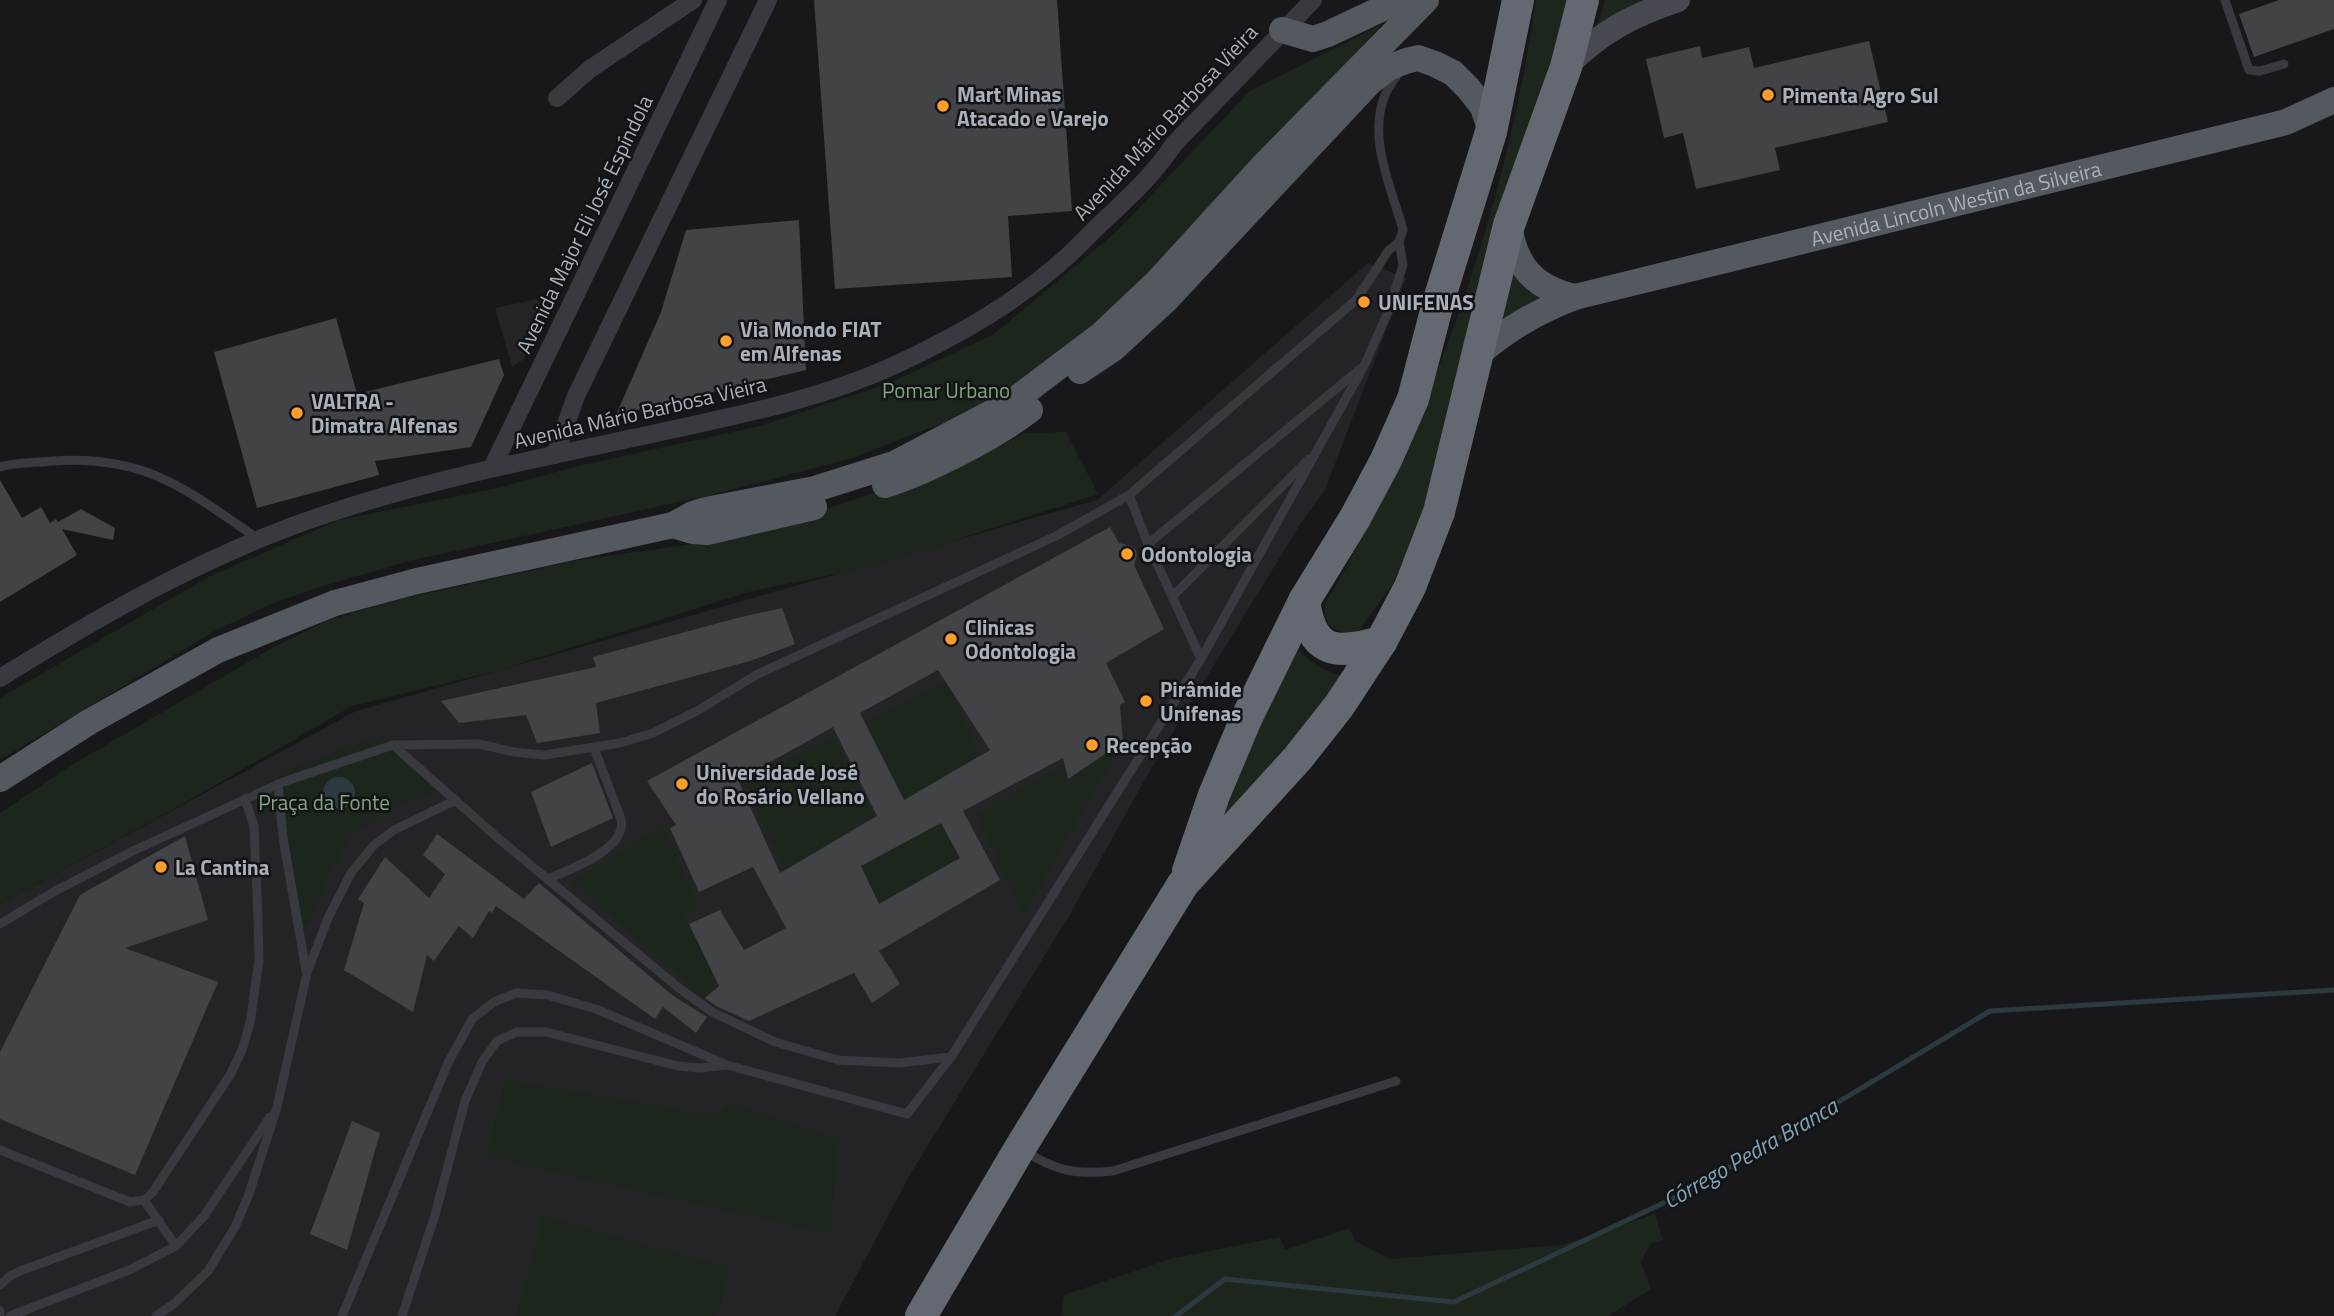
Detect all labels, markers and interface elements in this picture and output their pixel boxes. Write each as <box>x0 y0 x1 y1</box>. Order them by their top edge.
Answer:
street label: Avenida Mário Barbosa Vieira <box>1065 16 1265 227</box>
place label: Mart Minas Atacado e Varejo <box>957 78 1109 134</box>
place label: Pimenta Agro Sul <box>1782 79 1939 111</box>
marker: Pimenta Agro Sul <box>1760 87 1776 103</box>
street label: Avenida Major Eli José Espíndola <box>507 89 661 359</box>
marker: Mart Minas Atacado e Varejo <box>935 98 951 114</box>
street label: Avenida Lincoln Westin da Silveira <box>1807 152 2105 254</box>
place label: UNIFENAS <box>1378 286 1474 318</box>
marker: UNIFENAS <box>1356 294 1372 310</box>
place label: Via Mondo FIAT em Alfenas <box>740 313 882 369</box>
marker: Via Mondo FIAT em Alfenas <box>718 333 734 349</box>
street label: Avenida Mário Barbosa Vieira <box>511 367 770 457</box>
park label: Pomar Urbano <box>882 374 1010 406</box>
place label: VALTRA - Dimatra Alfenas <box>311 385 458 441</box>
marker: VALTRA - Dimatra Alfenas <box>289 405 305 421</box>
place label: Odontologia <box>1141 538 1252 570</box>
marker: Odontologia <box>1119 546 1135 562</box>
place label: Clinicas Odontologia <box>965 611 1076 667</box>
marker: Clinicas Odontologia <box>943 631 959 647</box>
place label: Pirâmide Unifenas <box>1160 673 1242 729</box>
marker: Pirâmide Unifenas <box>1138 693 1154 709</box>
place label: Recepção <box>1106 729 1192 761</box>
marker: Recepção <box>1084 737 1100 753</box>
place label: Universidade José do Rosário Vellano <box>696 756 865 812</box>
marker: Universidade José do Rosário Vellano <box>674 776 690 792</box>
park label: Praça da Fonte <box>258 786 390 818</box>
place label: La Cantina <box>175 851 270 883</box>
marker: La Cantina <box>153 859 169 875</box>
water label: Córrego Pedra Branca <box>1656 1088 1845 1217</box>

